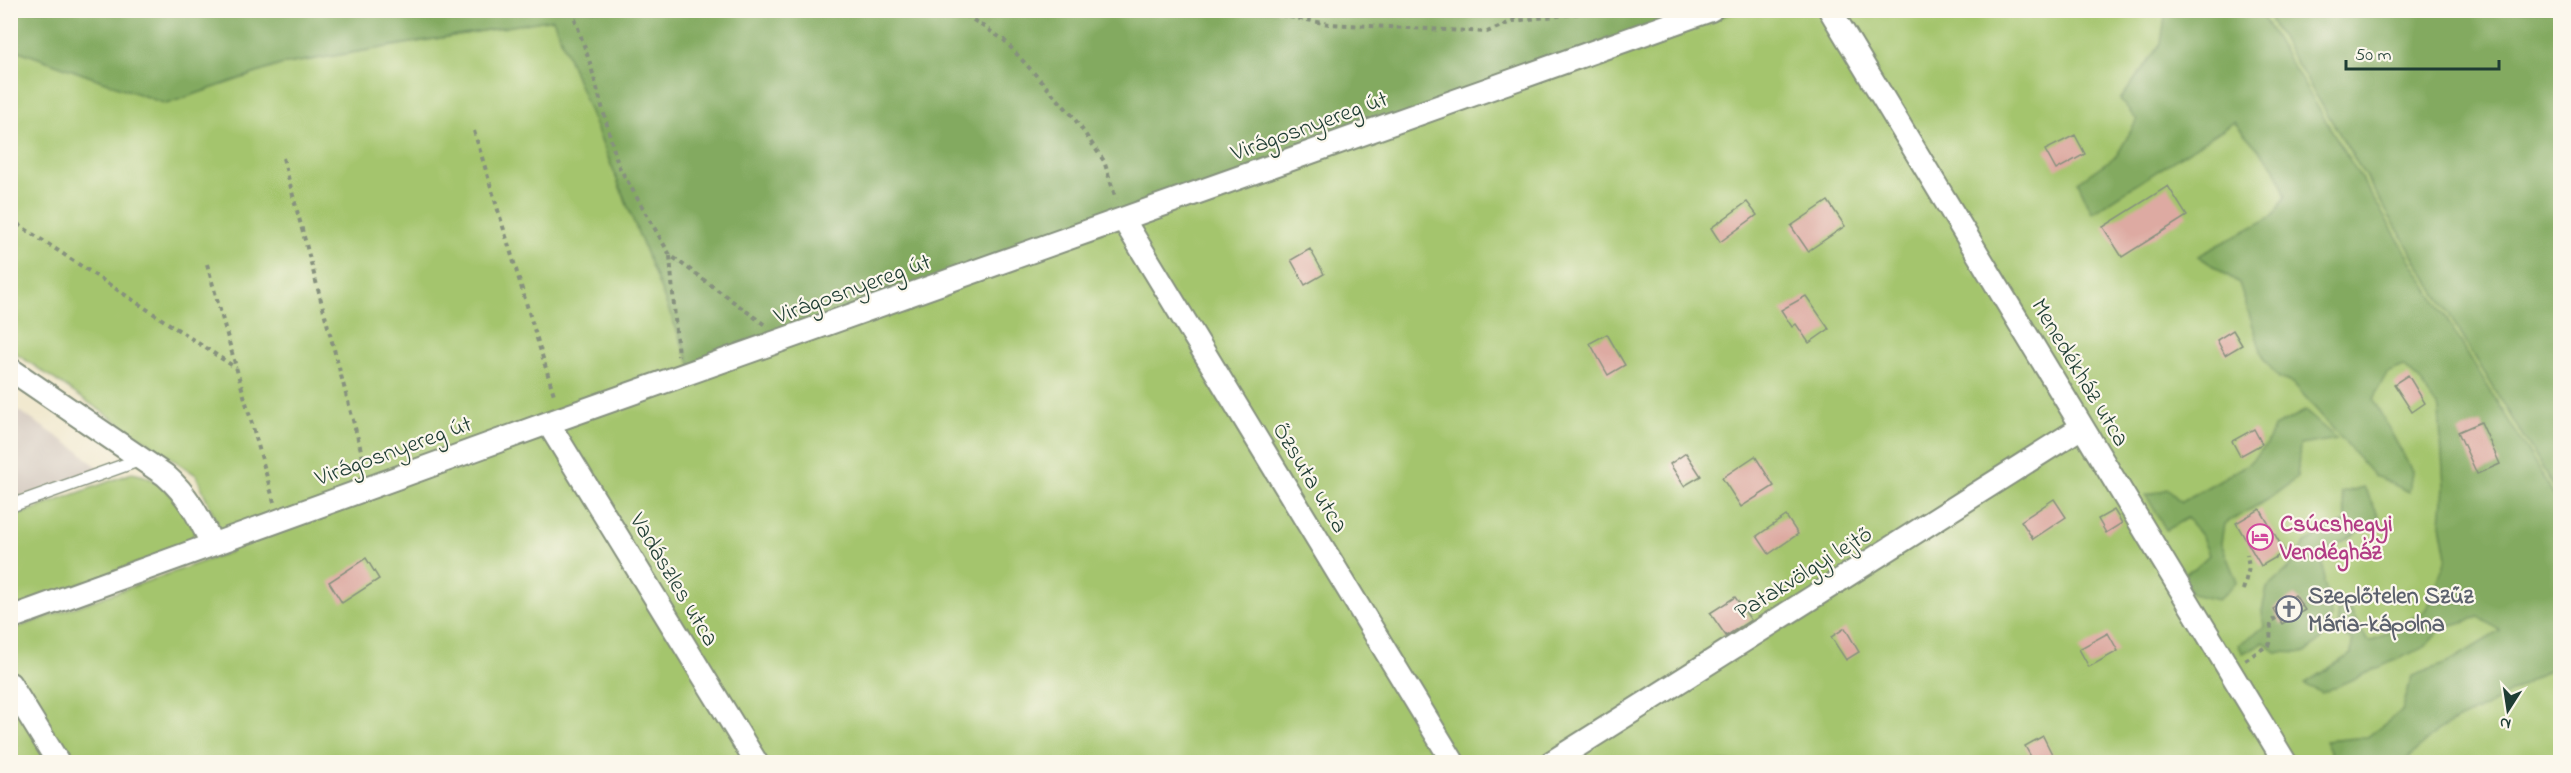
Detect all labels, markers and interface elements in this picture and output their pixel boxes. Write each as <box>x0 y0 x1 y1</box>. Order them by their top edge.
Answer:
scale bar <box>2346 33 2499 71</box>
text: 50 m <box>2355 43 2392 69</box>
street label: Virágosnyereg út <box>1226 83 1393 173</box>
street label: Virágosnyereg út <box>769 246 936 336</box>
street label: Menedékház utca <box>2021 292 2137 454</box>
street label: Virágosnyereg út <box>310 408 477 498</box>
street label: Őzsuta utca <box>1262 416 1356 540</box>
street label: Vadászles utca <box>619 506 727 654</box>
place label: Csúcshegyi Vendégház <box>2279 508 2393 572</box>
street label: Patakvölgyi lejtő <box>1729 518 1881 631</box>
hotel icon: Csúcshegyi Vendégház <box>2245 522 2275 552</box>
place label: Szeplőtelen Szűz Mária-kápolna <box>2308 580 2475 643</box>
church icon: Szeplőtelen Szűz Mária-kápolna <box>2274 594 2304 624</box>
north arrow <box>2478 680 2538 740</box>
text: N <box>2497 710 2513 736</box>

